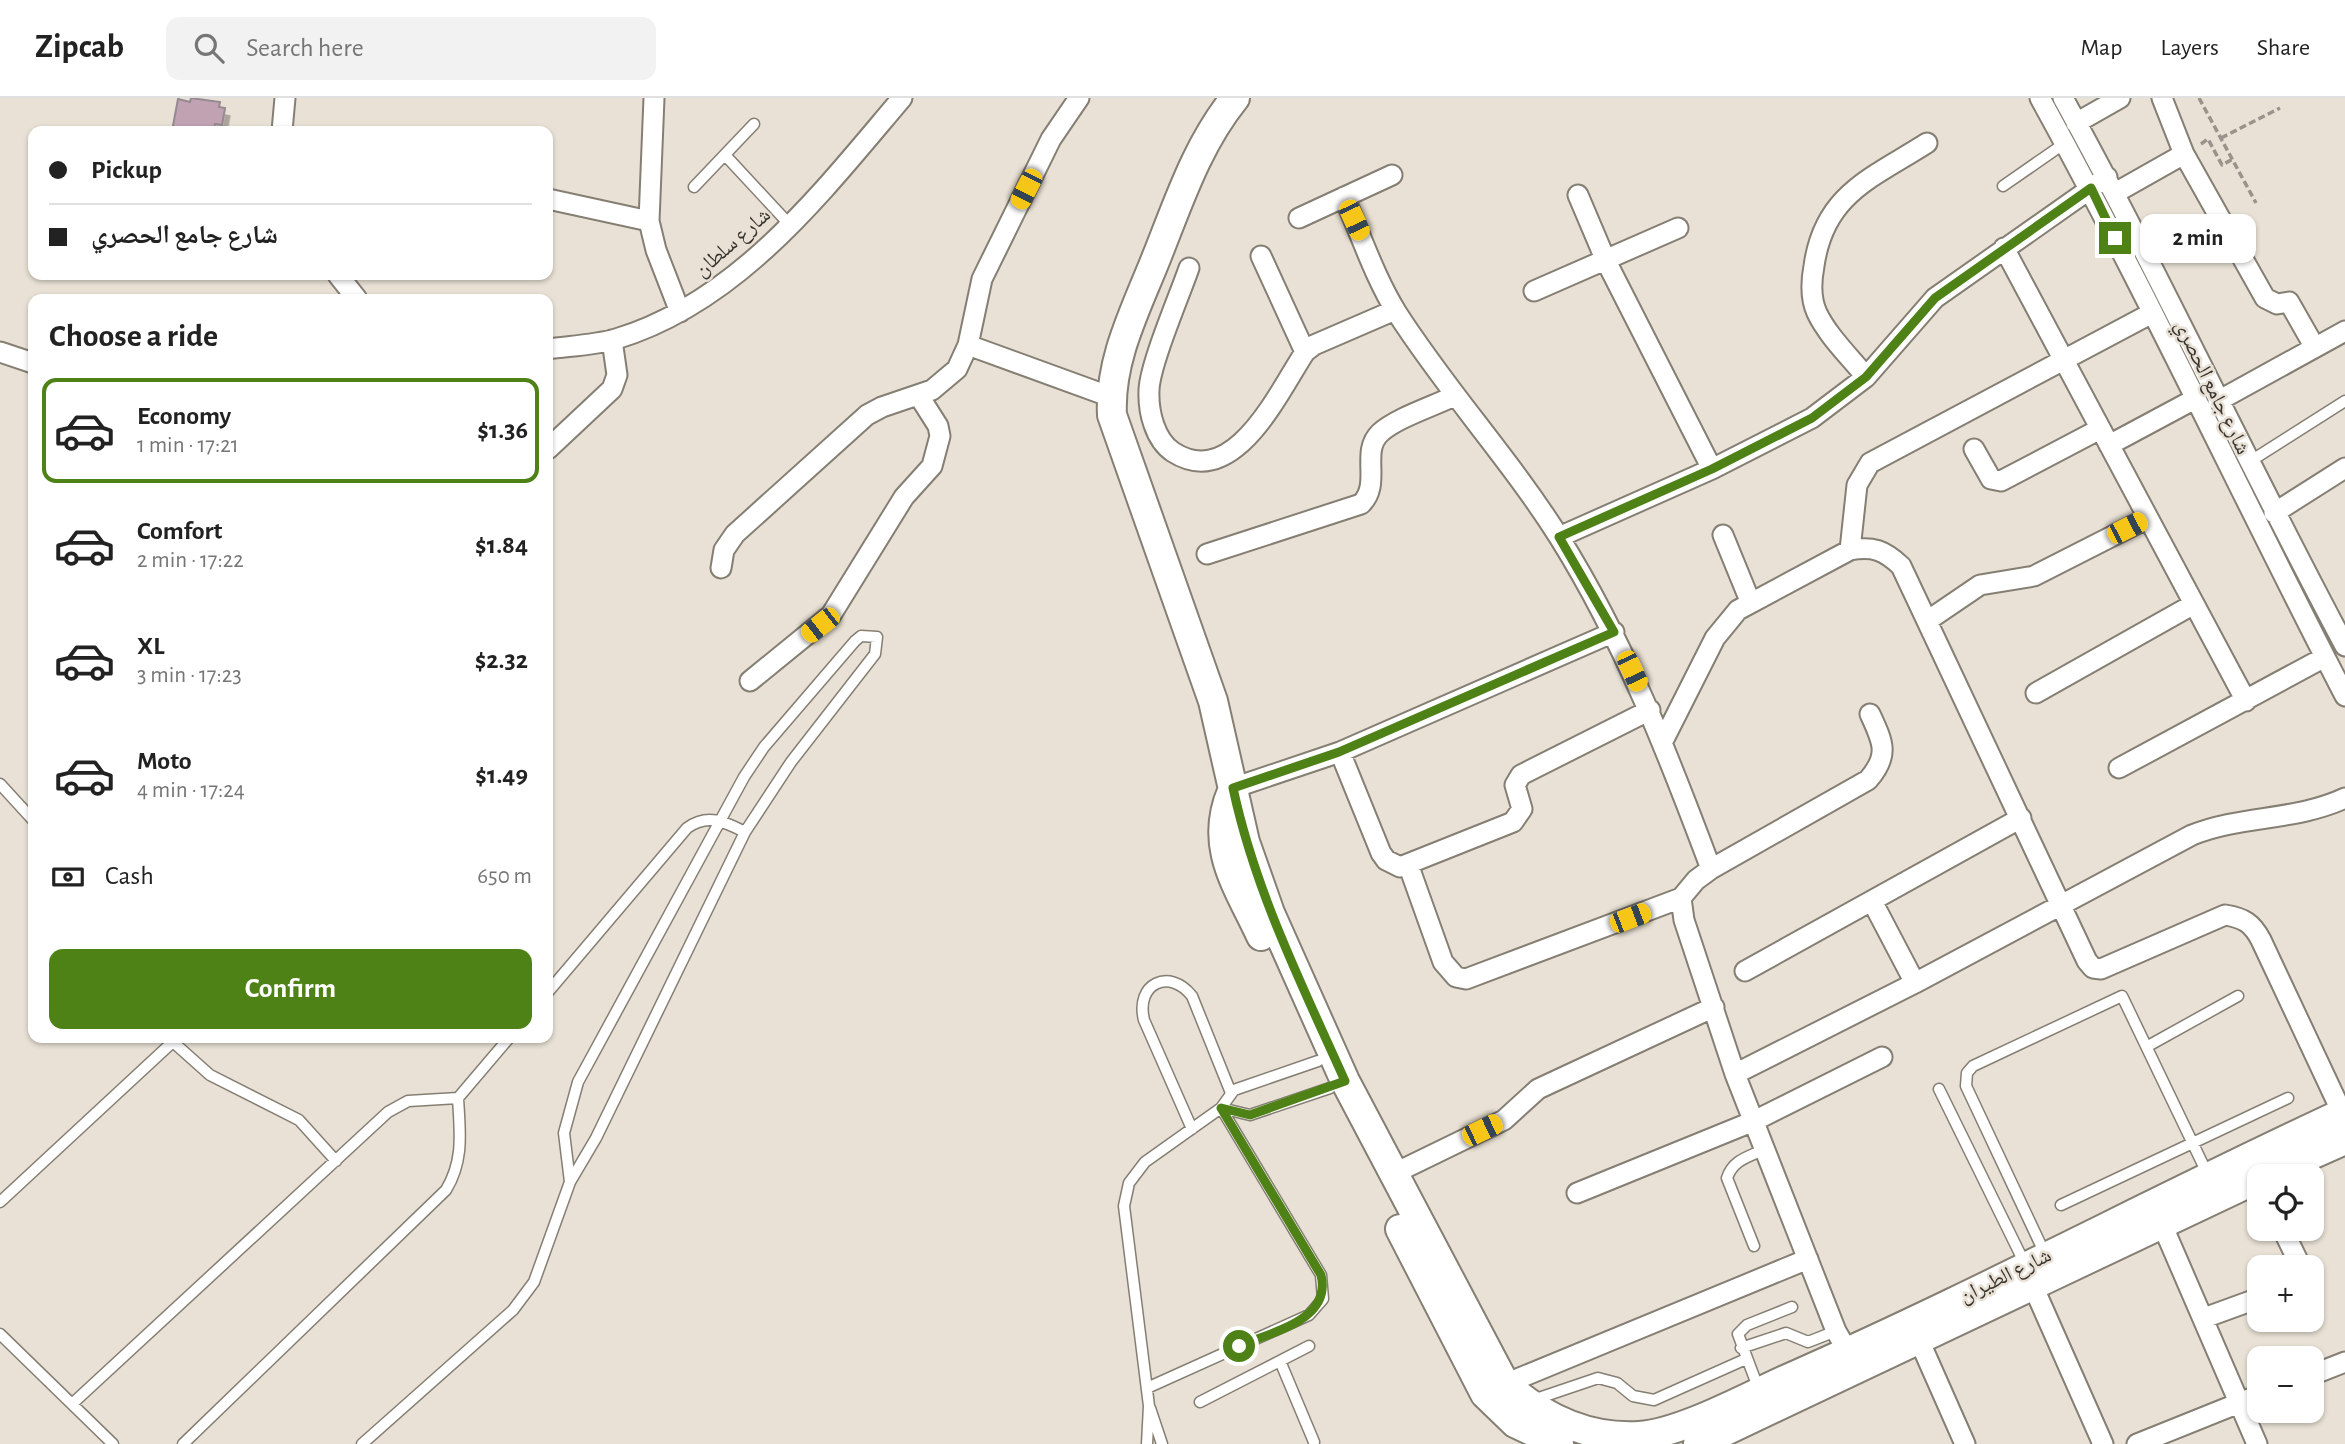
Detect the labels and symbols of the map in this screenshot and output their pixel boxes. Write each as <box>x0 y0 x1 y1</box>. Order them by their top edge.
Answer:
car <box>1008 166 1045 212</box>
car <box>1336 197 1373 243</box>
street label: شارع سلطان <box>690 204 776 282</box>
callout: 2 min <box>2140 214 2255 262</box>
route end <box>2099 222 2131 254</box>
street label: شارع جامع الحصري <box>2166 317 2254 460</box>
car <box>2104 509 2151 547</box>
car <box>797 604 844 646</box>
car <box>1614 648 1651 694</box>
car <box>1607 901 1654 935</box>
car <box>1459 1111 1506 1149</box>
street label: شارع الطيران <box>1956 1244 2055 1308</box>
route start <box>1223 1330 1255 1362</box>

